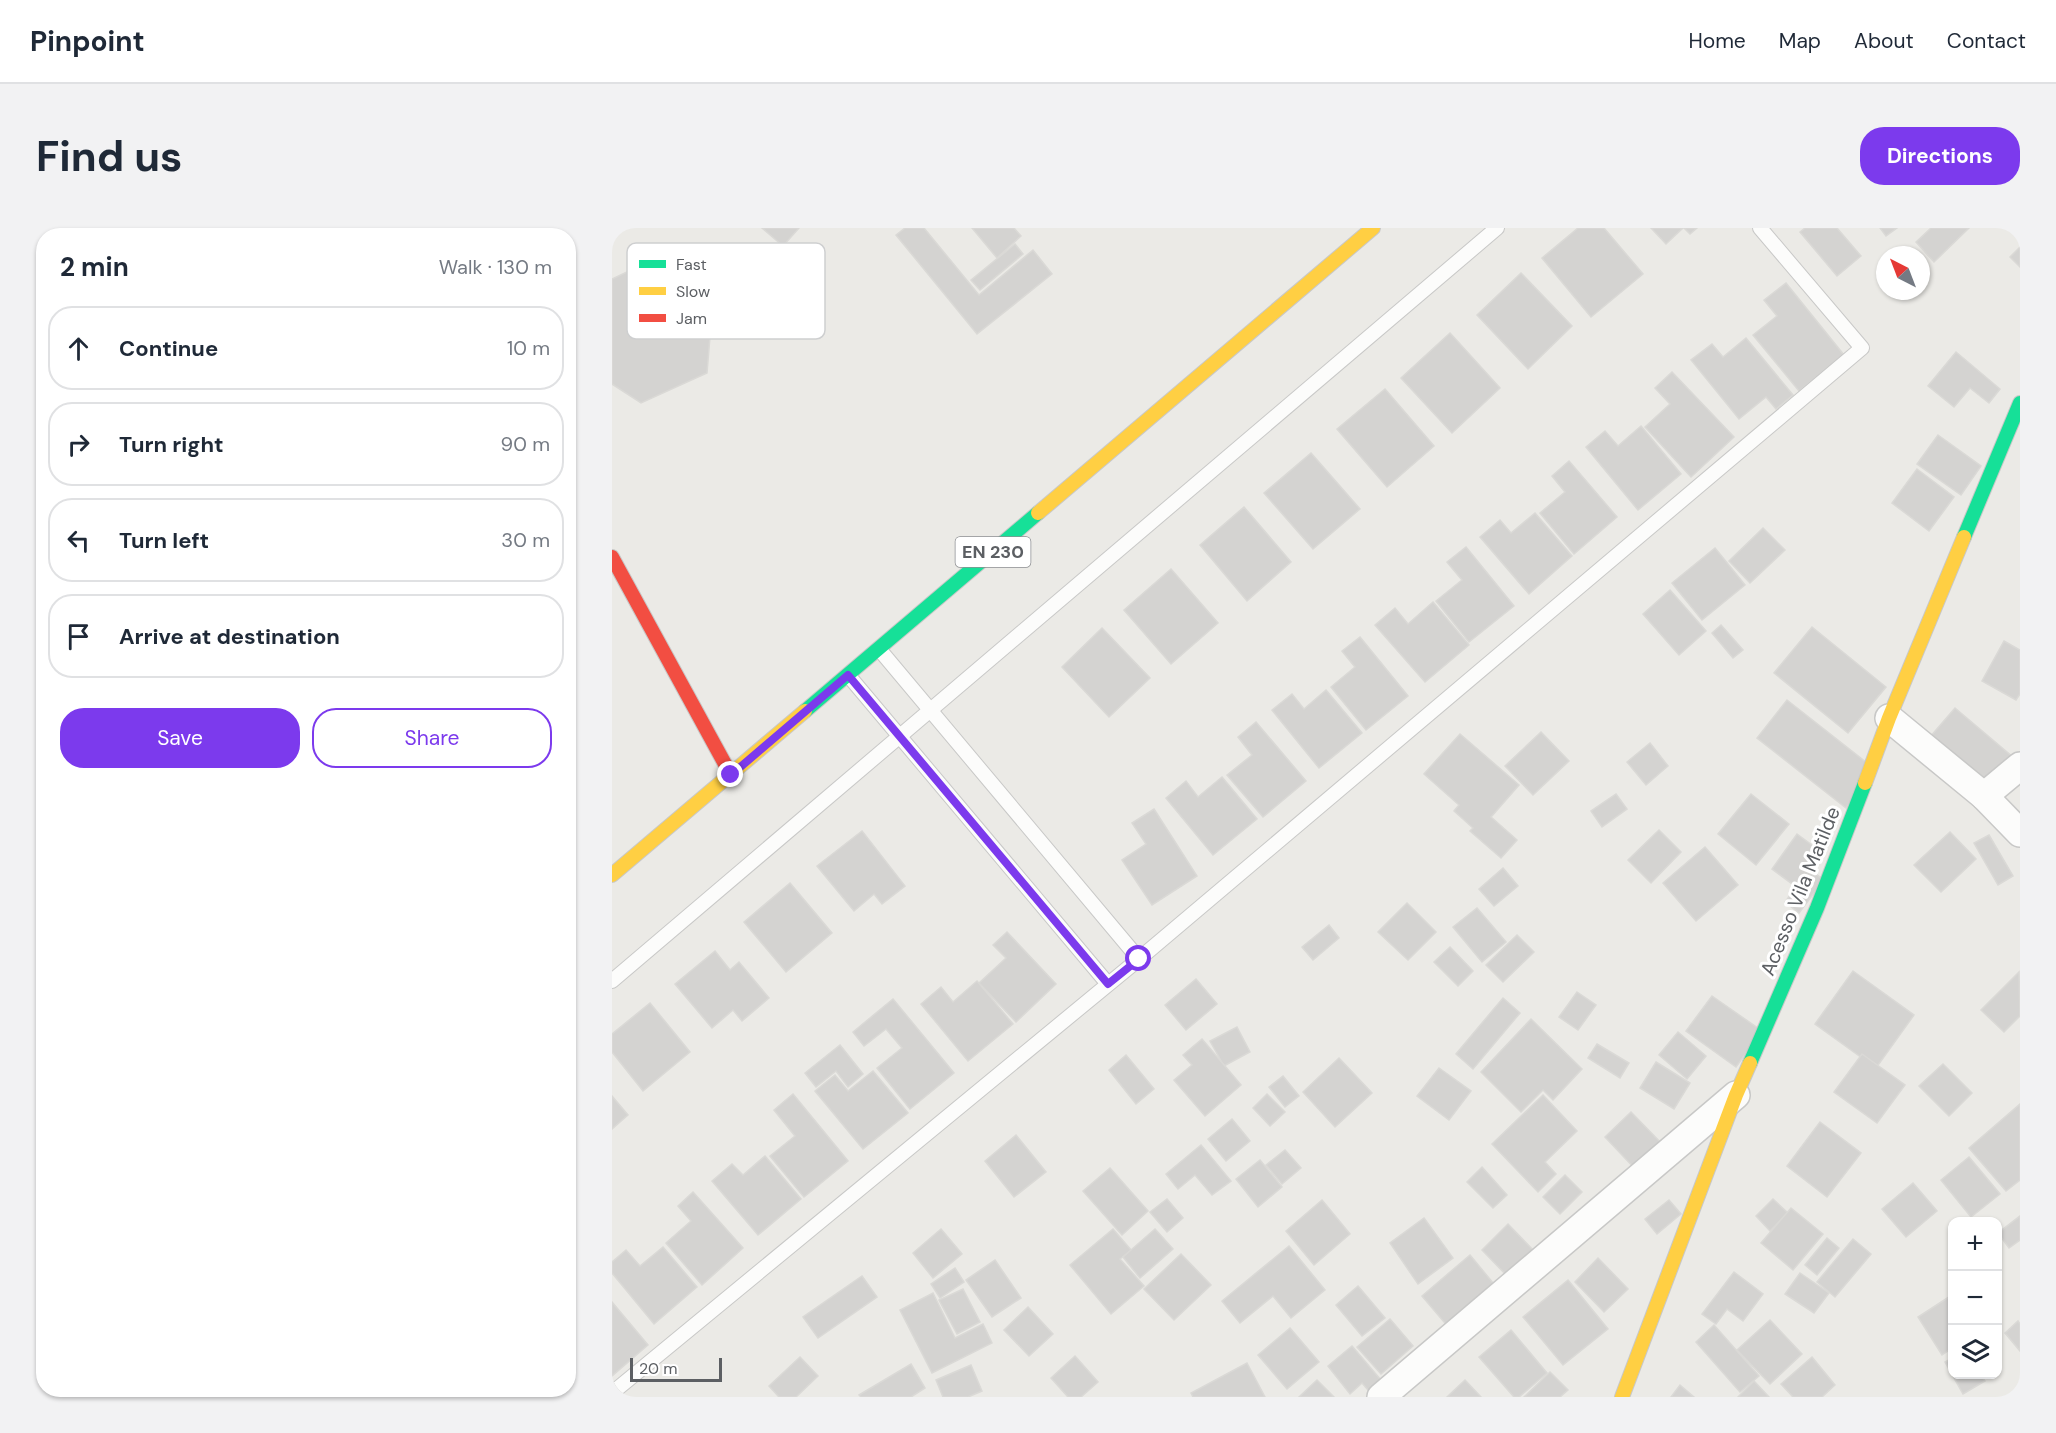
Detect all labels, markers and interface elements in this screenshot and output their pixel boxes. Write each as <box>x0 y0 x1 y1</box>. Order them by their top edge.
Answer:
text: Pinpoint <box>30 23 145 60</box>
text: Home <box>1688 27 1746 55</box>
text: Map <box>1779 27 1821 55</box>
text: About <box>1854 27 1914 55</box>
text: Contact <box>1947 27 2026 55</box>
button: Directions <box>1860 127 2020 185</box>
text: Find us <box>36 129 182 184</box>
legend <box>627 243 825 339</box>
north arrow <box>1876 246 1930 300</box>
text: 2 min <box>60 250 129 284</box>
text: Walk · 130 m <box>439 254 552 280</box>
text: Fast <box>676 254 707 275</box>
text: Slow <box>676 281 710 302</box>
text: Jam <box>676 308 707 329</box>
icon: ahead <box>62 332 95 365</box>
text: Continue <box>119 334 218 363</box>
text: 10 m <box>507 335 550 361</box>
icon: right <box>62 428 95 461</box>
text: Turn right <box>119 430 224 459</box>
text: 90 m <box>501 431 550 457</box>
icon: left <box>62 524 95 557</box>
text: Turn left <box>119 526 209 555</box>
text: 30 m <box>501 527 550 553</box>
road number: EN 230 <box>956 537 1030 567</box>
icon: arrive <box>62 620 95 653</box>
text: Arrive at destination <box>119 622 340 651</box>
button: Save <box>60 708 300 768</box>
button: Share <box>312 708 552 768</box>
route end <box>717 761 743 787</box>
street label: Acesso Vila Matilde <box>1754 803 1846 979</box>
route start <box>1125 945 1151 971</box>
map controls <box>1948 1217 2002 1379</box>
button: + <box>1948 1217 2002 1271</box>
button: − <box>1948 1271 2002 1325</box>
button: layers <box>1948 1325 2002 1379</box>
scale bar <box>630 1355 722 1382</box>
text: 20 m <box>639 1358 678 1379</box>

